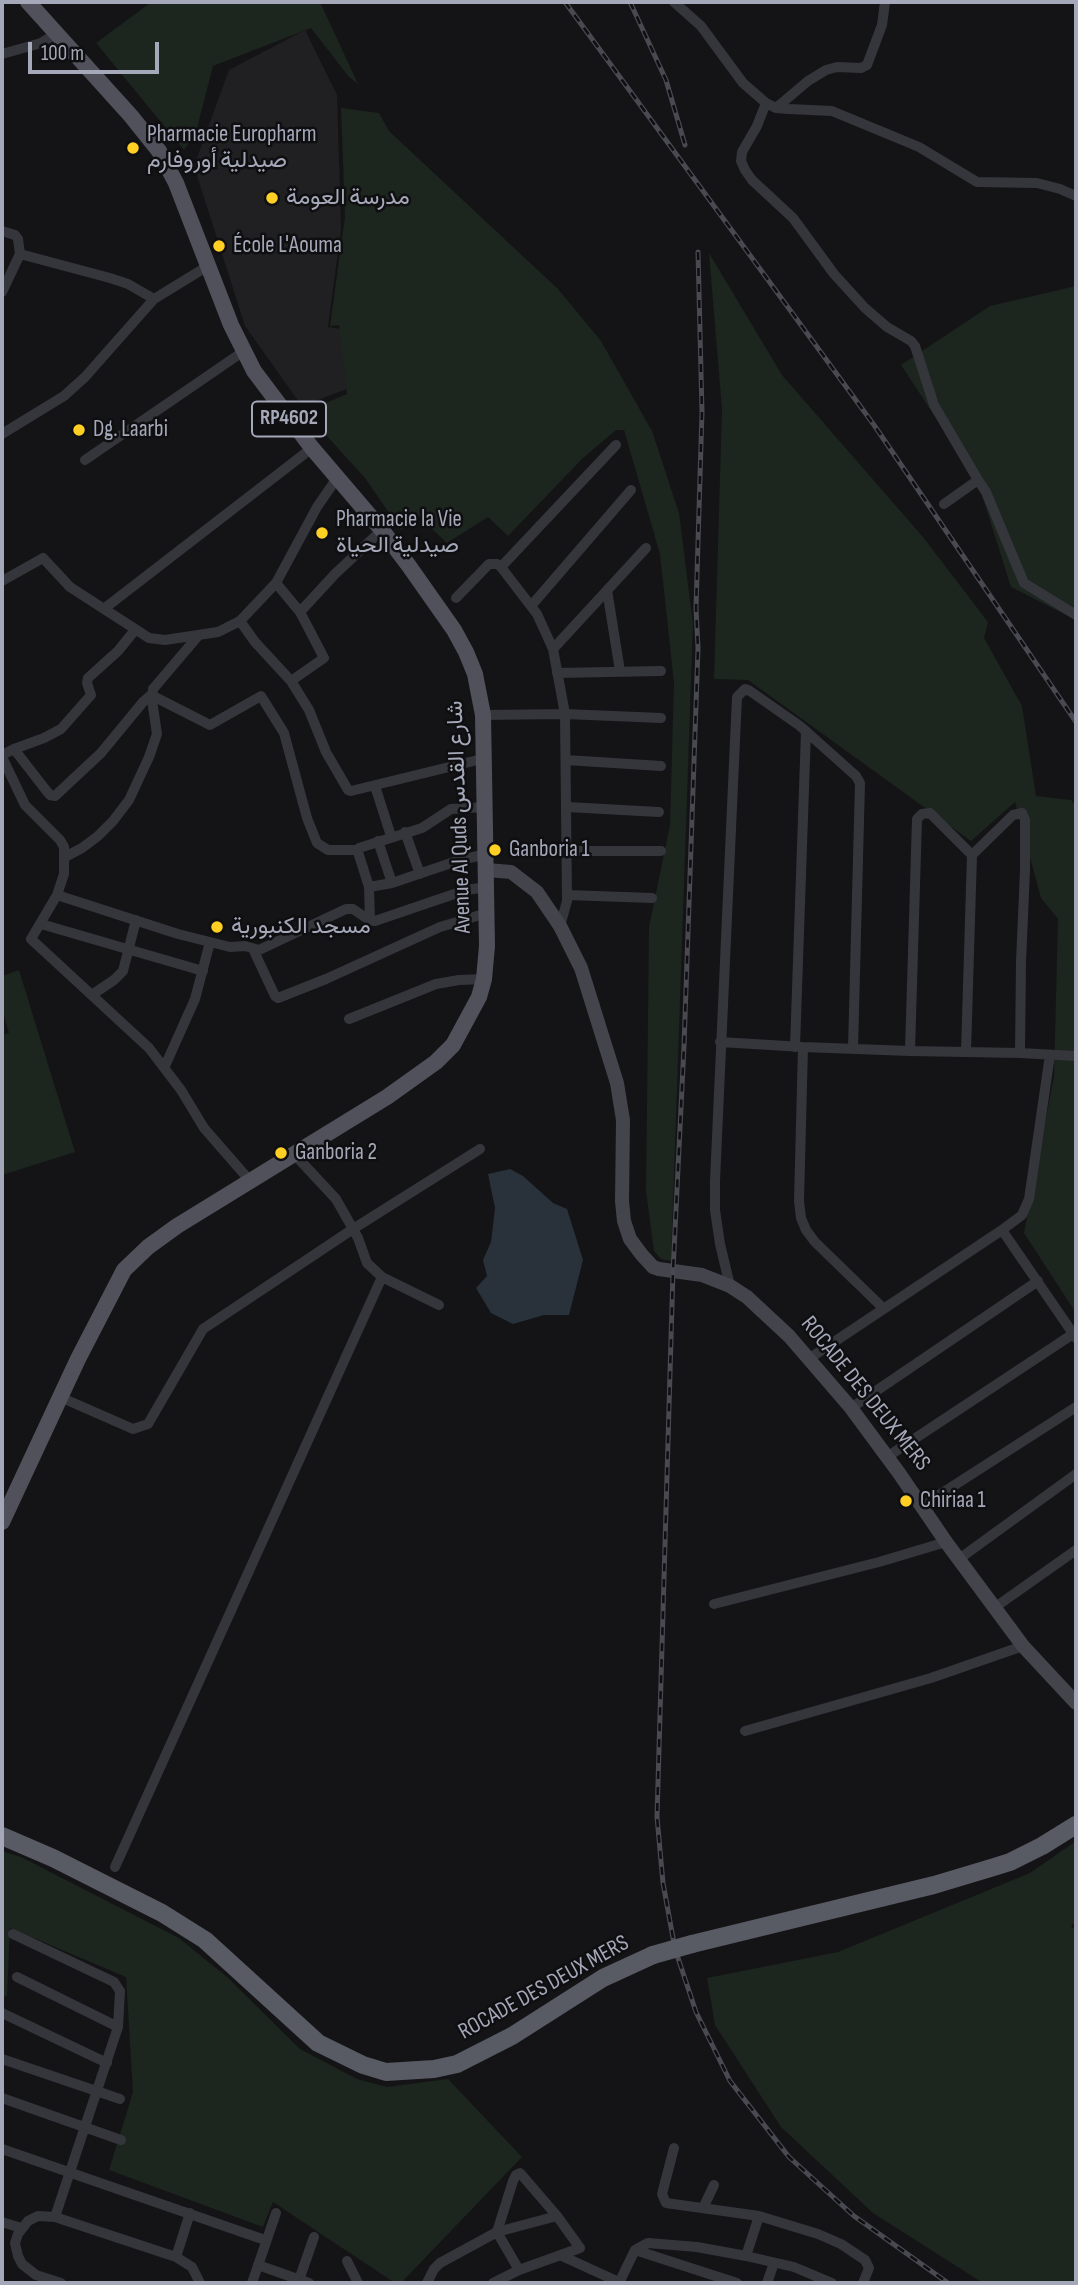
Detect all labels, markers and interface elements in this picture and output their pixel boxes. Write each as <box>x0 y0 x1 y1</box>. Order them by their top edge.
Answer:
scale bar <box>32 28 163 72</box>
text: 100 m <box>41 41 84 66</box>
place label: Pharmacie Europharm صيدلية أوروفارم <box>147 121 316 175</box>
marker: Pharmacie Europharm صيدلية أوروفارم <box>125 140 141 156</box>
place label: مدرسة العومة <box>286 184 410 212</box>
marker: مدرسة العومة <box>264 190 280 206</box>
place label: École L'Aouma <box>233 232 342 260</box>
marker: École L'Aouma <box>211 238 227 254</box>
road number: RP4602 <box>252 402 326 436</box>
place label: Dg. Laarbi <box>93 416 168 444</box>
marker: Dg. Laarbi <box>71 422 87 438</box>
place label: Pharmacie la Vie صيدلية الحياة <box>336 506 462 560</box>
marker: Pharmacie la Vie صيدلية الحياة <box>314 525 330 541</box>
street label: Avenue Al Quds شارع القدس <box>442 700 478 934</box>
place label: Ganboria 1 <box>509 836 590 864</box>
marker: Ganboria 1 <box>487 842 503 858</box>
place label: مسجد الكنبورية <box>231 913 371 941</box>
marker: مسجد الكنبورية <box>209 919 225 935</box>
place label: Ganboria 2 <box>295 1139 377 1167</box>
marker: Ganboria 2 <box>273 1145 289 1161</box>
street label: ROCADE DES DEUX MERS <box>794 1311 936 1477</box>
place label: Chiriaa 1 <box>920 1487 986 1515</box>
marker: Chiriaa 1 <box>898 1493 914 1509</box>
street label: ROCADE DES DEUX MERS <box>454 1930 634 2046</box>

